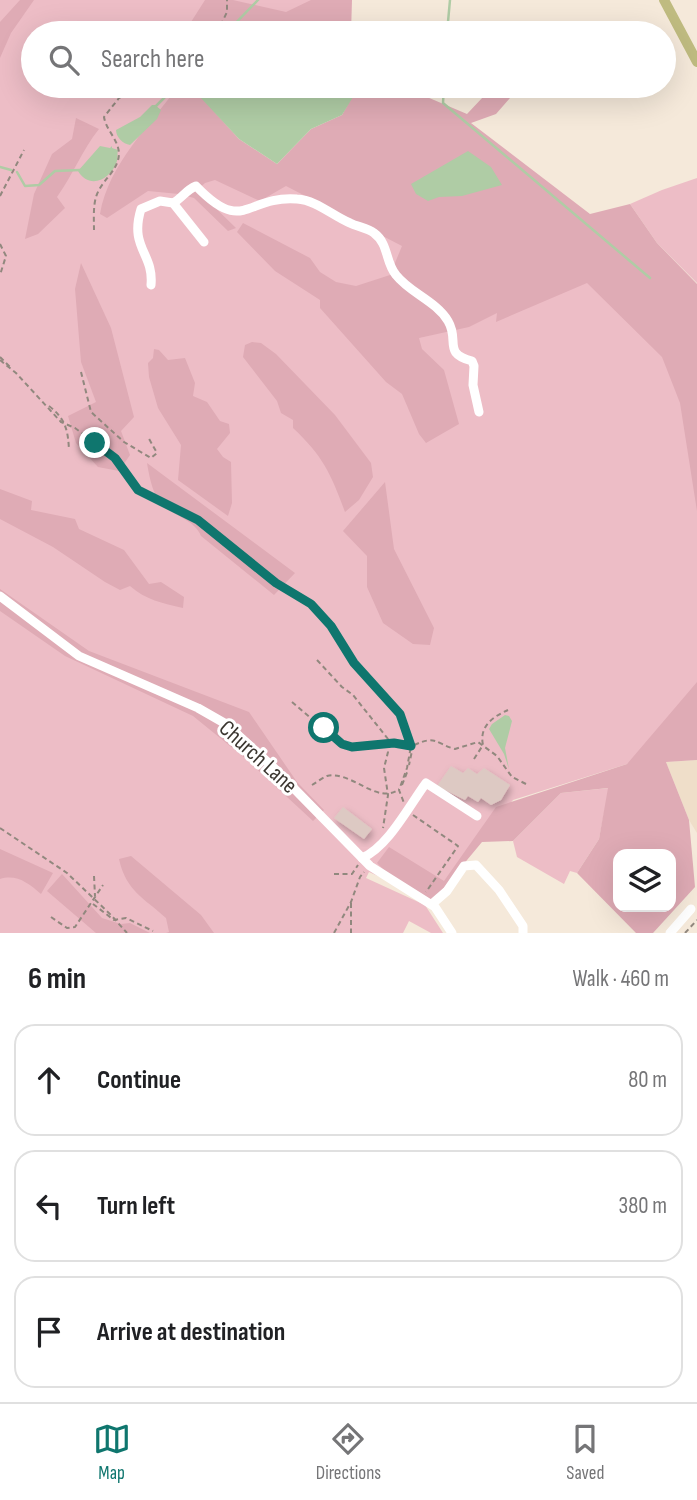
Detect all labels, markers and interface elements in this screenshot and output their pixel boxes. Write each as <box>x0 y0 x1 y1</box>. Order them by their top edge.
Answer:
search box <box>21 21 676 98</box>
icon: search <box>45 41 83 79</box>
text: Search here <box>101 44 204 75</box>
route end <box>79 427 110 458</box>
route start <box>308 712 339 743</box>
street label: Church Lane <box>213 714 303 800</box>
map controls <box>613 849 676 912</box>
button: layers <box>613 849 676 912</box>
text: 6 min <box>28 961 86 997</box>
text: Walk · 460 m <box>572 965 669 993</box>
icon: ahead <box>30 1061 68 1099</box>
text: Continue <box>97 1065 181 1096</box>
text: 80 m <box>628 1066 667 1094</box>
icon: left <box>30 1187 68 1225</box>
text: Turn left <box>97 1191 175 1222</box>
text: 380 m <box>619 1192 667 1220</box>
icon: arrive <box>30 1313 68 1351</box>
text: Arrive at destination <box>97 1317 285 1348</box>
tab: Map <box>93 1420 131 1485</box>
tab: Directions <box>316 1420 381 1485</box>
tab: Saved <box>566 1420 604 1485</box>

